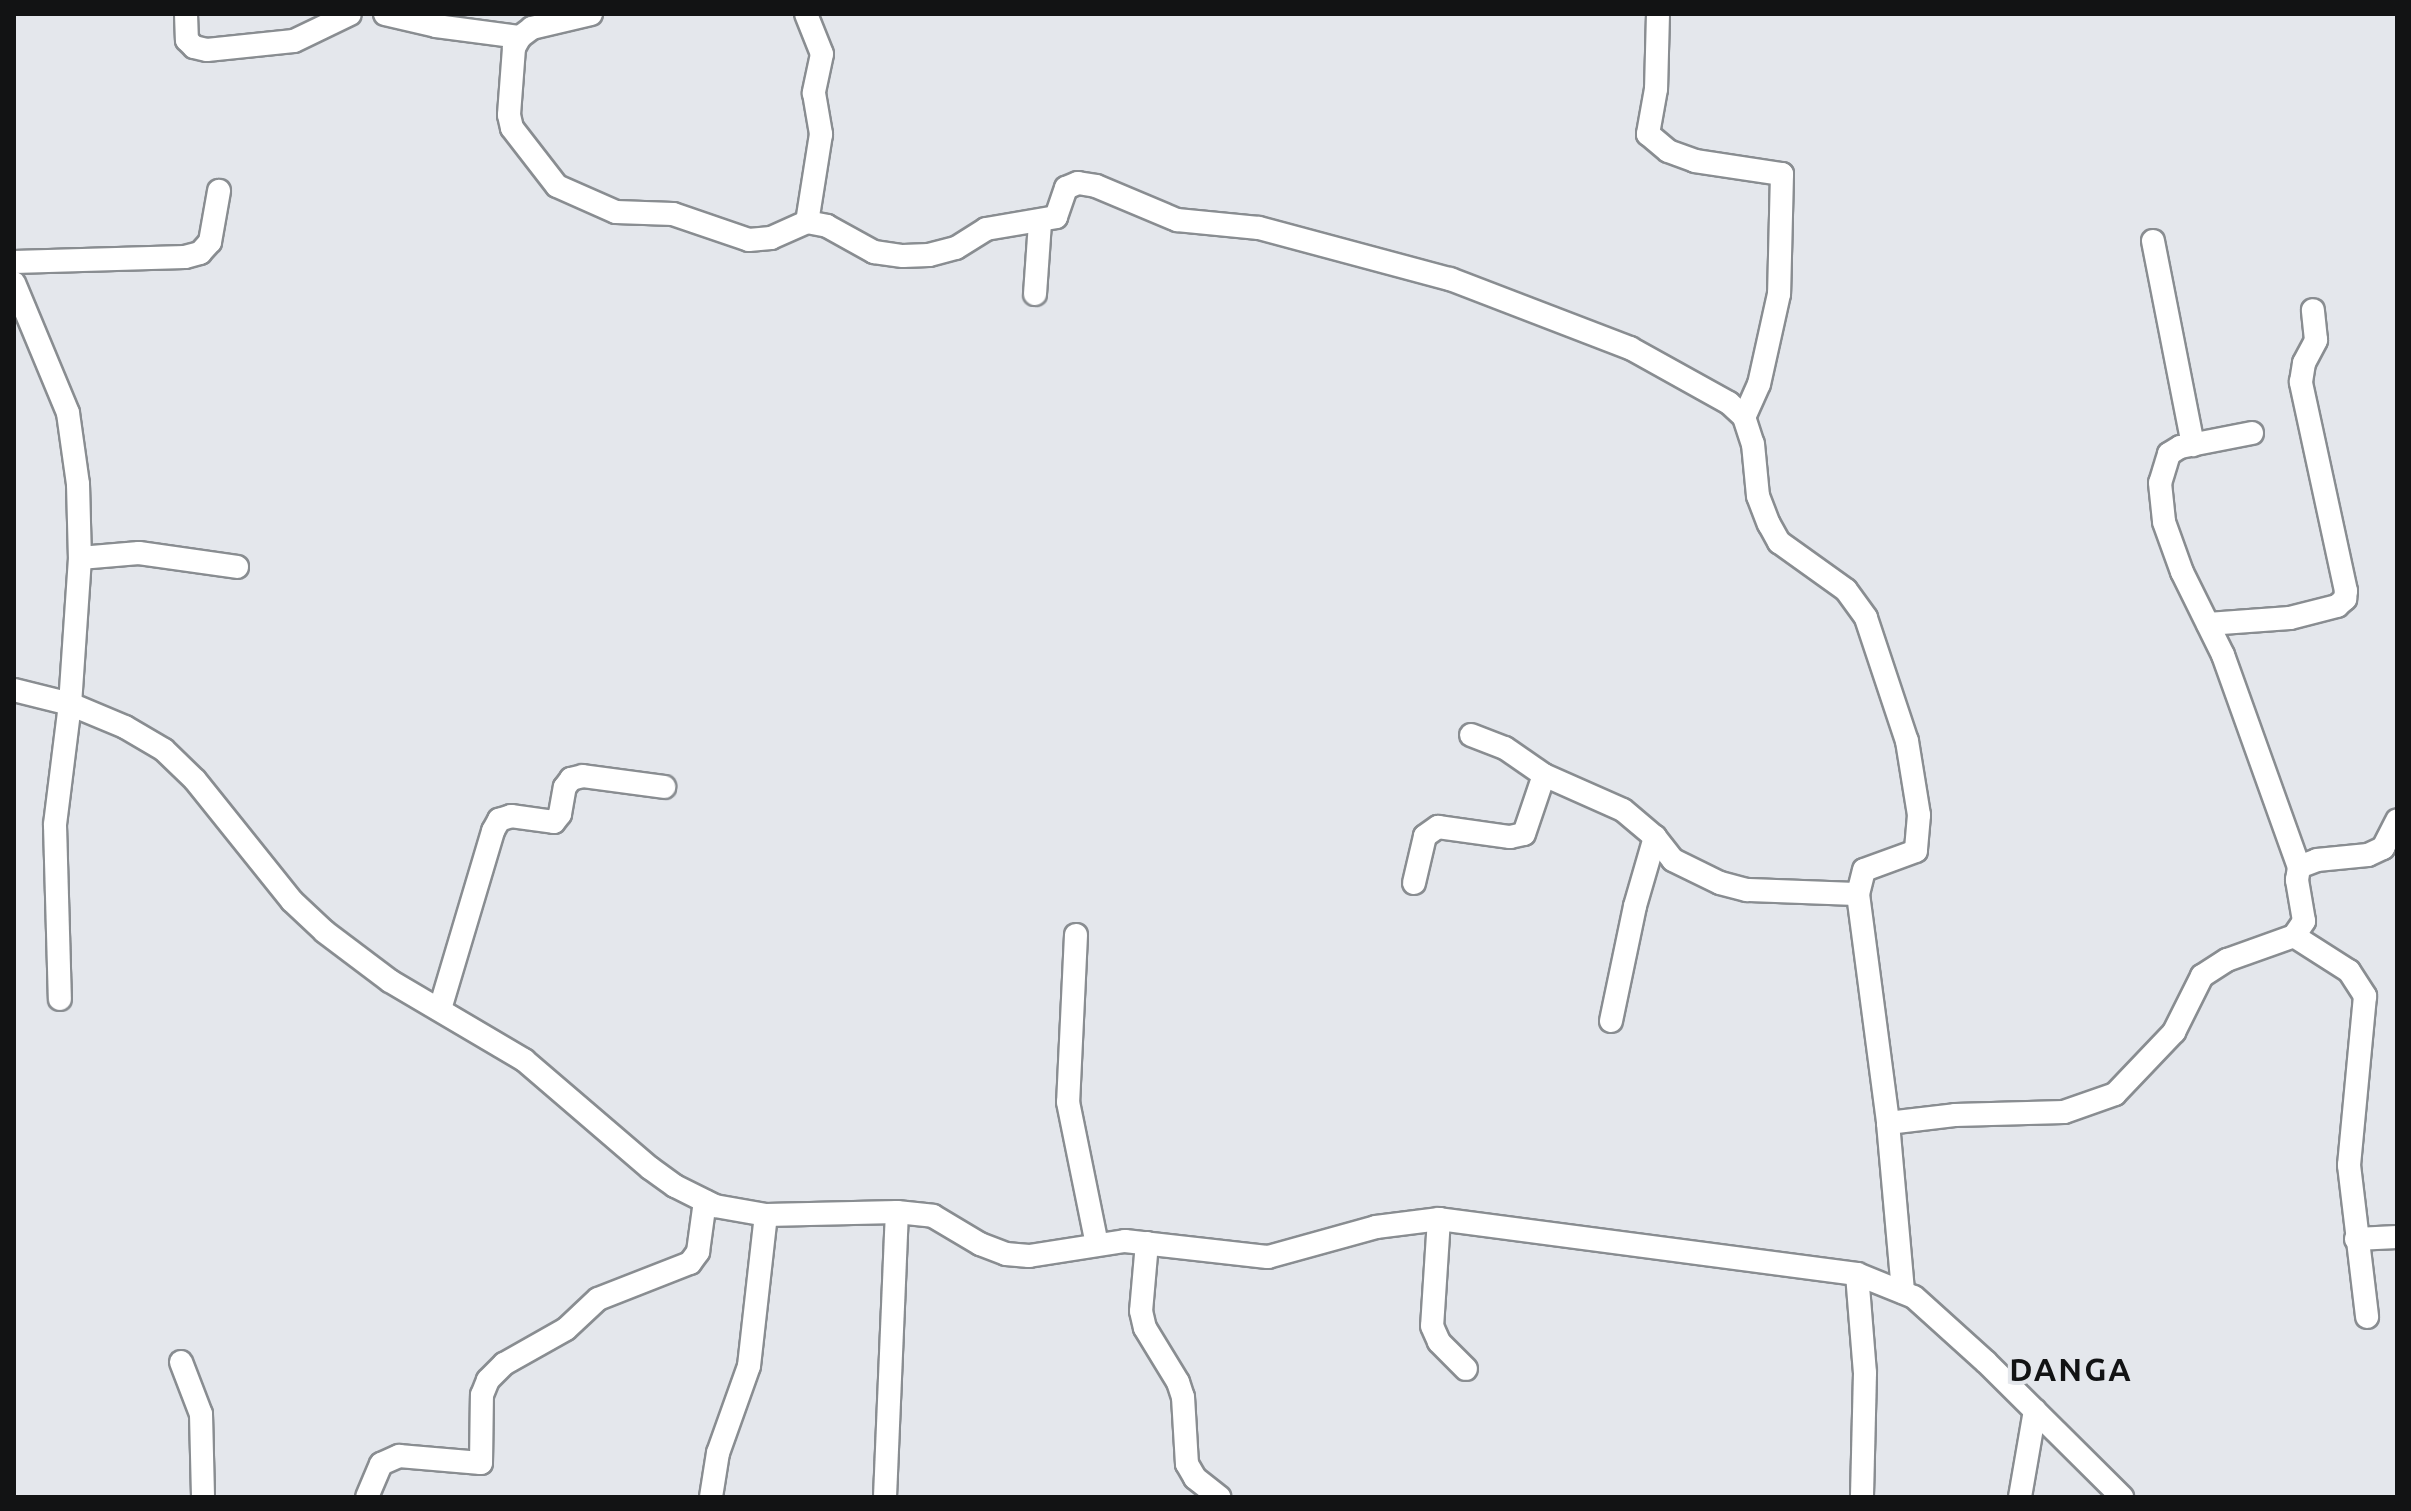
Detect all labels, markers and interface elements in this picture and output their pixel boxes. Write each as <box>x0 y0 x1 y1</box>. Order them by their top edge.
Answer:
district label: DANGA <box>2009 1350 2133 1388</box>

